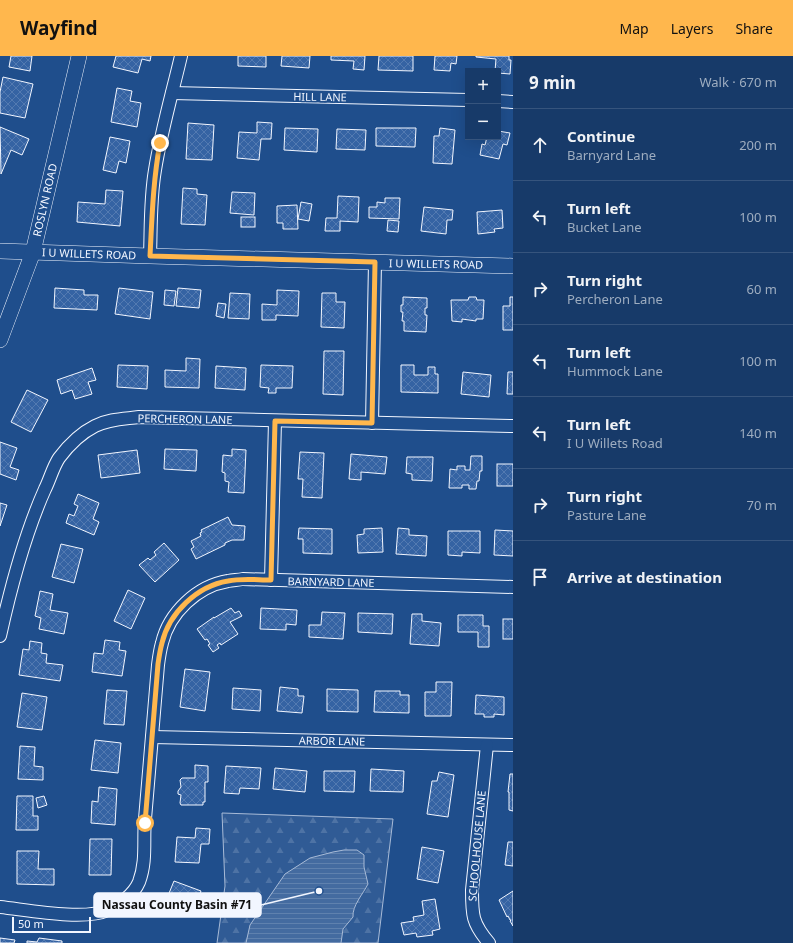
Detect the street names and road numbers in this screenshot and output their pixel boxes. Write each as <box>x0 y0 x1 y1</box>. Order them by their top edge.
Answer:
street label: HILL LANE <box>293 89 347 104</box>
street label: ROSLYN ROAD <box>29 162 60 238</box>
street label: I U WILLETS ROAD <box>42 244 136 263</box>
street label: I U WILLETS ROAD <box>389 255 483 272</box>
street label: PERCHERON LANE <box>138 410 233 427</box>
street label: BARNYARD LANE <box>287 573 375 590</box>
street label: ARBOR LANE <box>299 732 365 749</box>
street label: SCHOOLHOUSE LANE <box>464 790 489 902</box>

